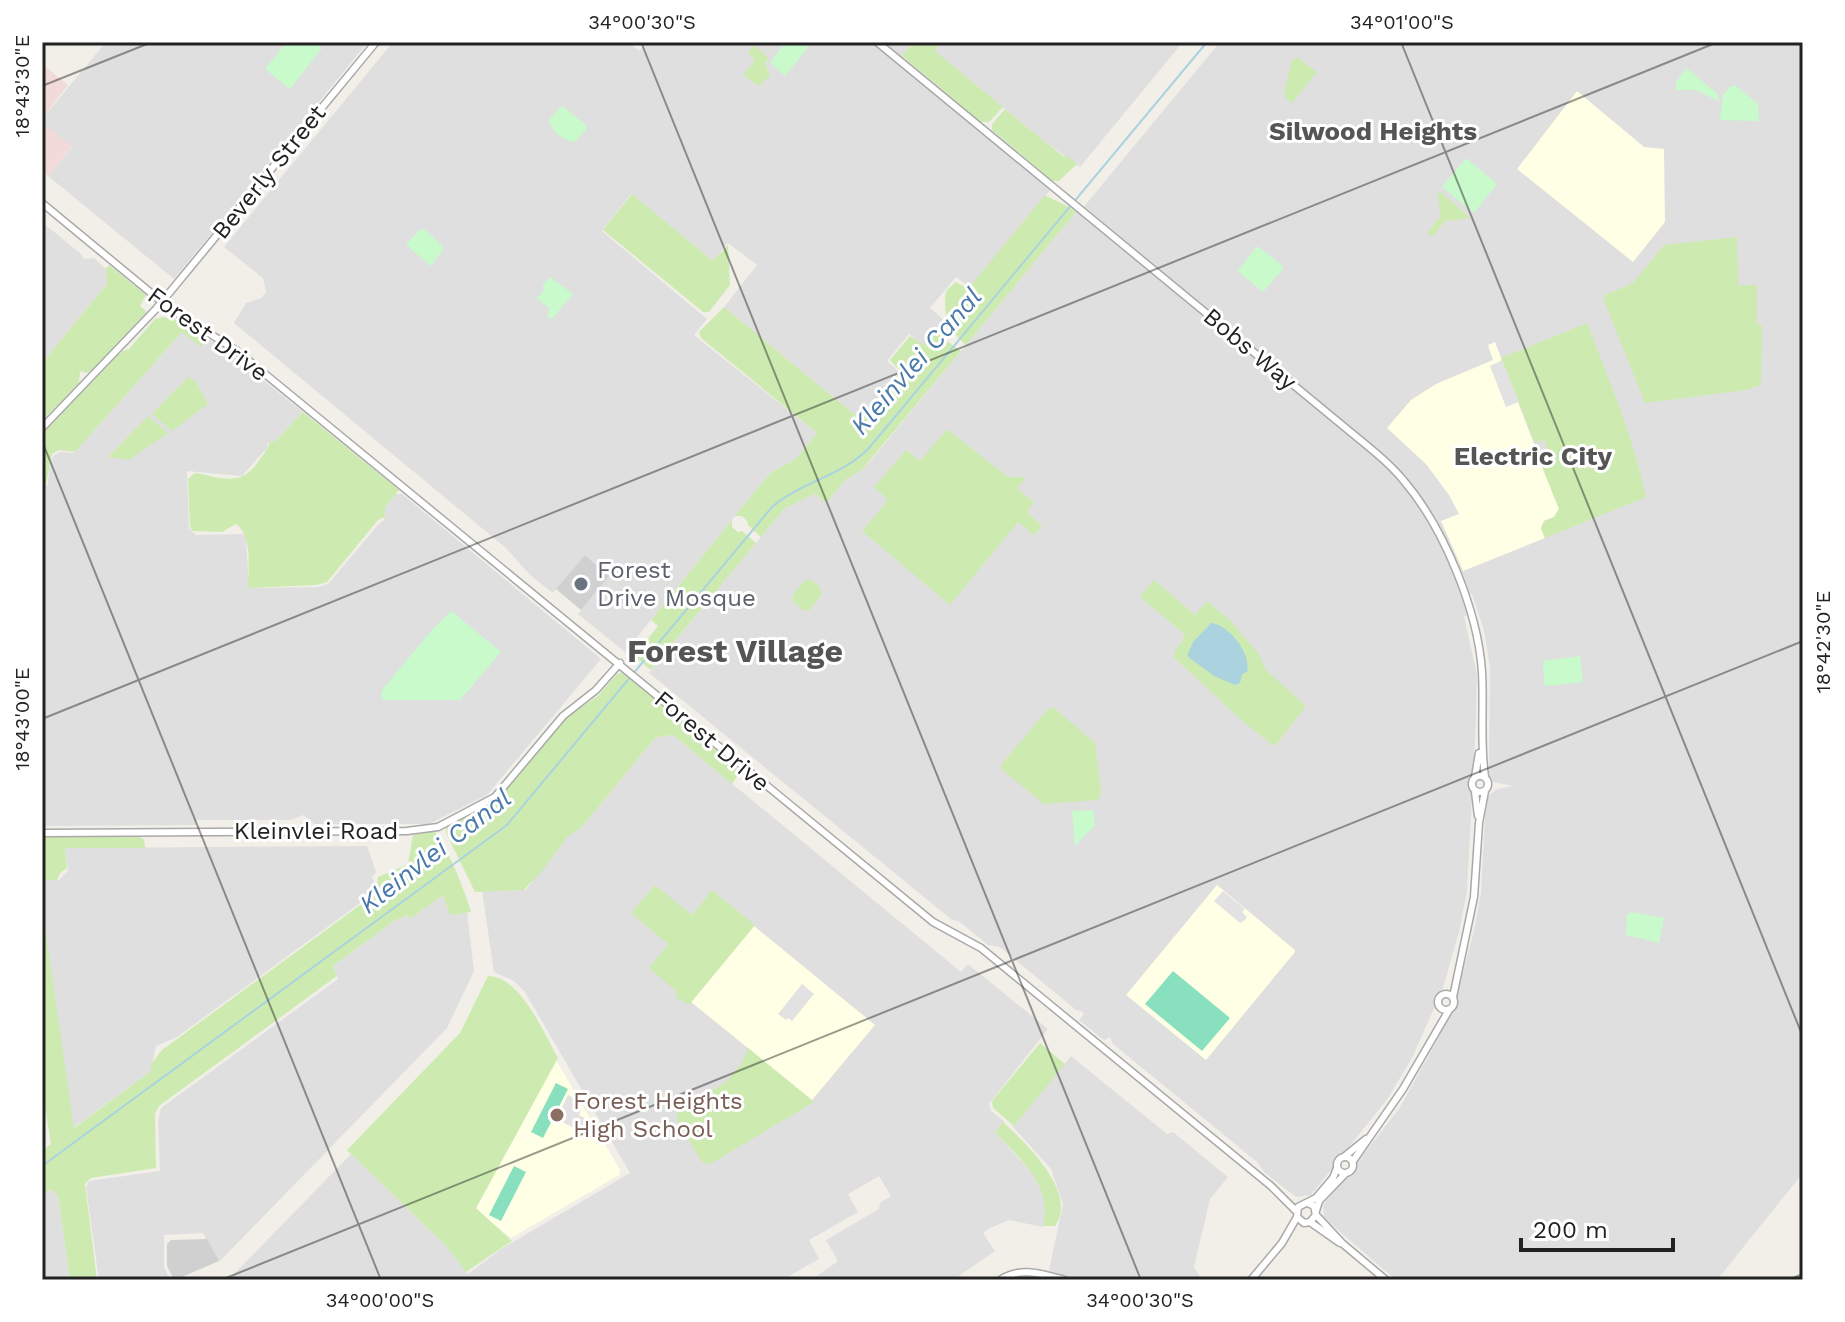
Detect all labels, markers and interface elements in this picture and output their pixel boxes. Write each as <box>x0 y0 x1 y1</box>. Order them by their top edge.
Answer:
text: 34°00'30"S <box>588 10 696 34</box>
text: 34°01'00"S <box>1350 10 1454 34</box>
text: 18°43'30"E <box>10 35 34 137</box>
street label: Beverly Street <box>206 99 332 245</box>
district label: Silwood Heights <box>1269 116 1477 146</box>
street label: Forest Drive <box>143 281 273 387</box>
water label: Kleinvlei Canal <box>844 281 988 440</box>
street label: Bobs Way <box>1198 302 1303 396</box>
district label: Electric City <box>1454 441 1612 471</box>
place label: Forest Drive Mosque <box>597 556 756 612</box>
marker: Forest Drive Mosque <box>572 575 590 593</box>
text: 18°42'30"E <box>1811 591 1835 693</box>
district label: Forest Village <box>627 632 843 670</box>
text: 18°43'00"E <box>10 667 34 771</box>
street label: Forest Drive <box>649 685 775 797</box>
water label: Kleinvlei Canal <box>353 782 517 920</box>
street label: Kleinvlei Road <box>234 817 398 845</box>
place label: Forest Heights High School <box>573 1087 743 1143</box>
marker: Forest Heights High School <box>548 1106 566 1124</box>
scale bar <box>1521 1202 1673 1252</box>
text: 200 m <box>1533 1216 1608 1244</box>
text: 34°00'00"S <box>326 1288 434 1312</box>
text: 34°00'30"S <box>1086 1288 1194 1312</box>

